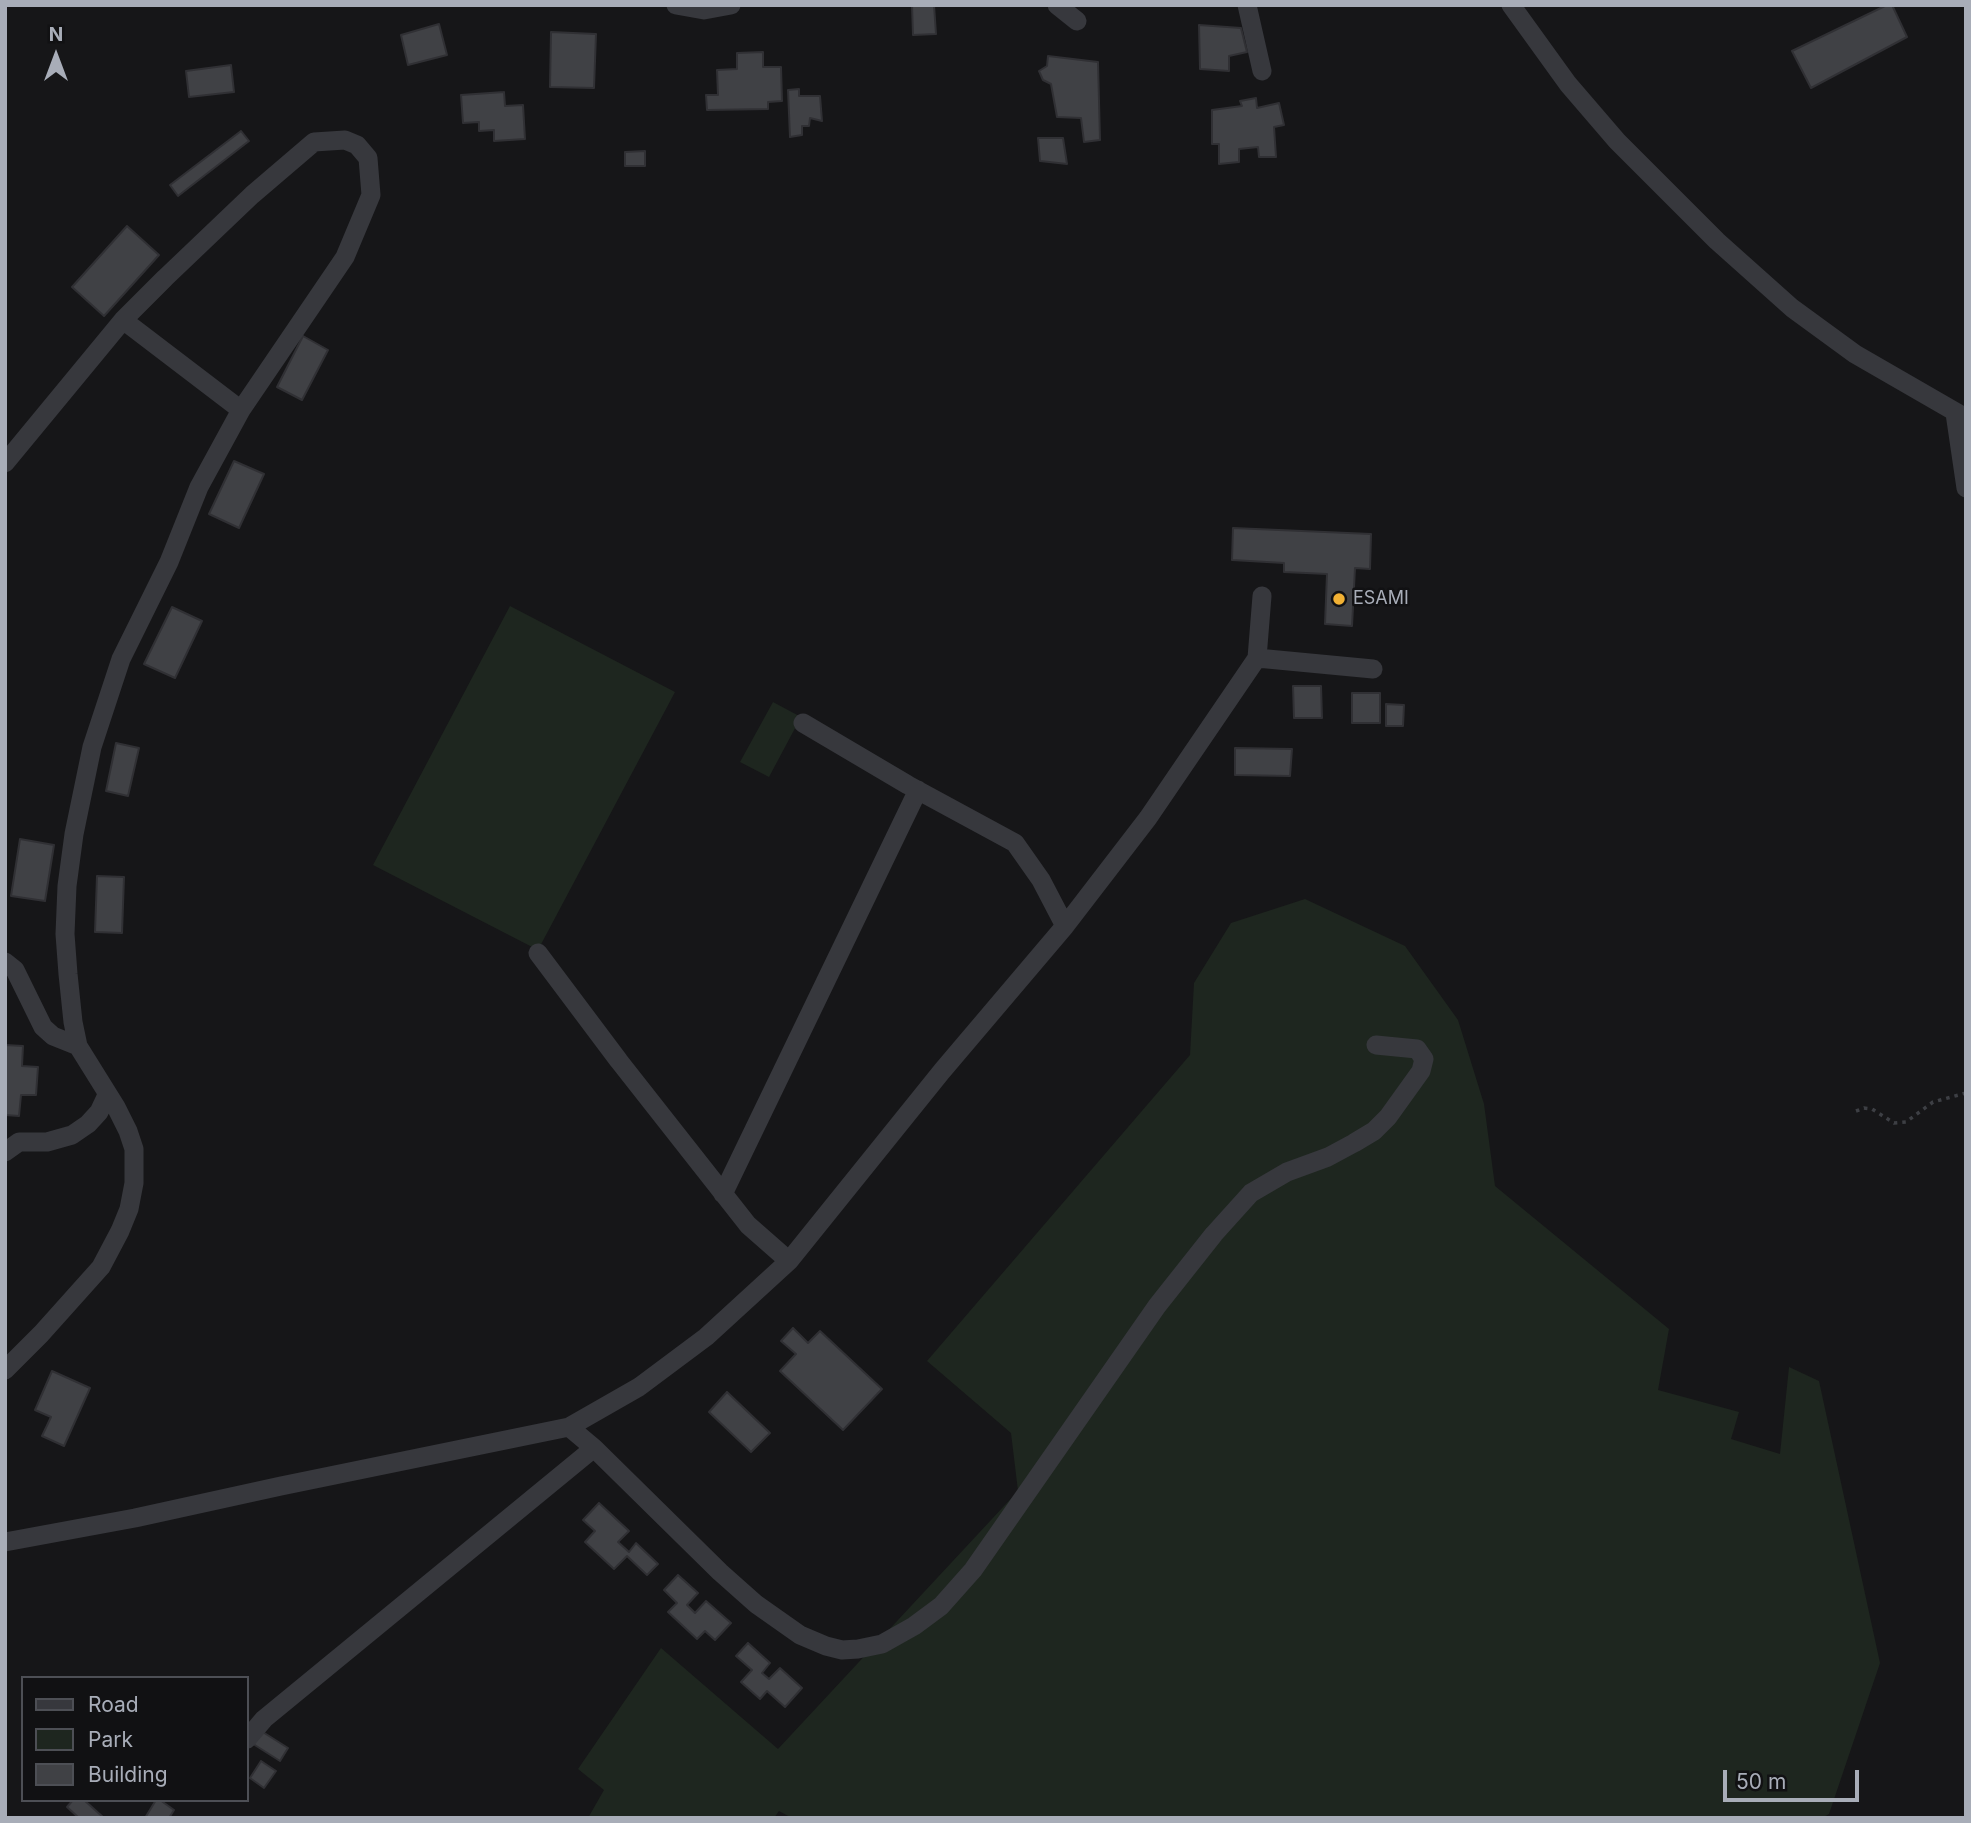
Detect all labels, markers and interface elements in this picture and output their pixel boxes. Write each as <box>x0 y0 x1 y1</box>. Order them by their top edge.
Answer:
north arrow <box>21 21 91 91</box>
text: N <box>49 23 63 46</box>
place label: ESAMI <box>1353 588 1409 610</box>
marker: ESAMI <box>1331 591 1347 607</box>
legend <box>21 1676 248 1802</box>
text: Road <box>88 1692 139 1717</box>
text: Park <box>88 1727 133 1752</box>
scale bar <box>1726 1756 1862 1800</box>
text: Building <box>88 1762 168 1787</box>
text: 50 m <box>1736 1769 1786 1794</box>

